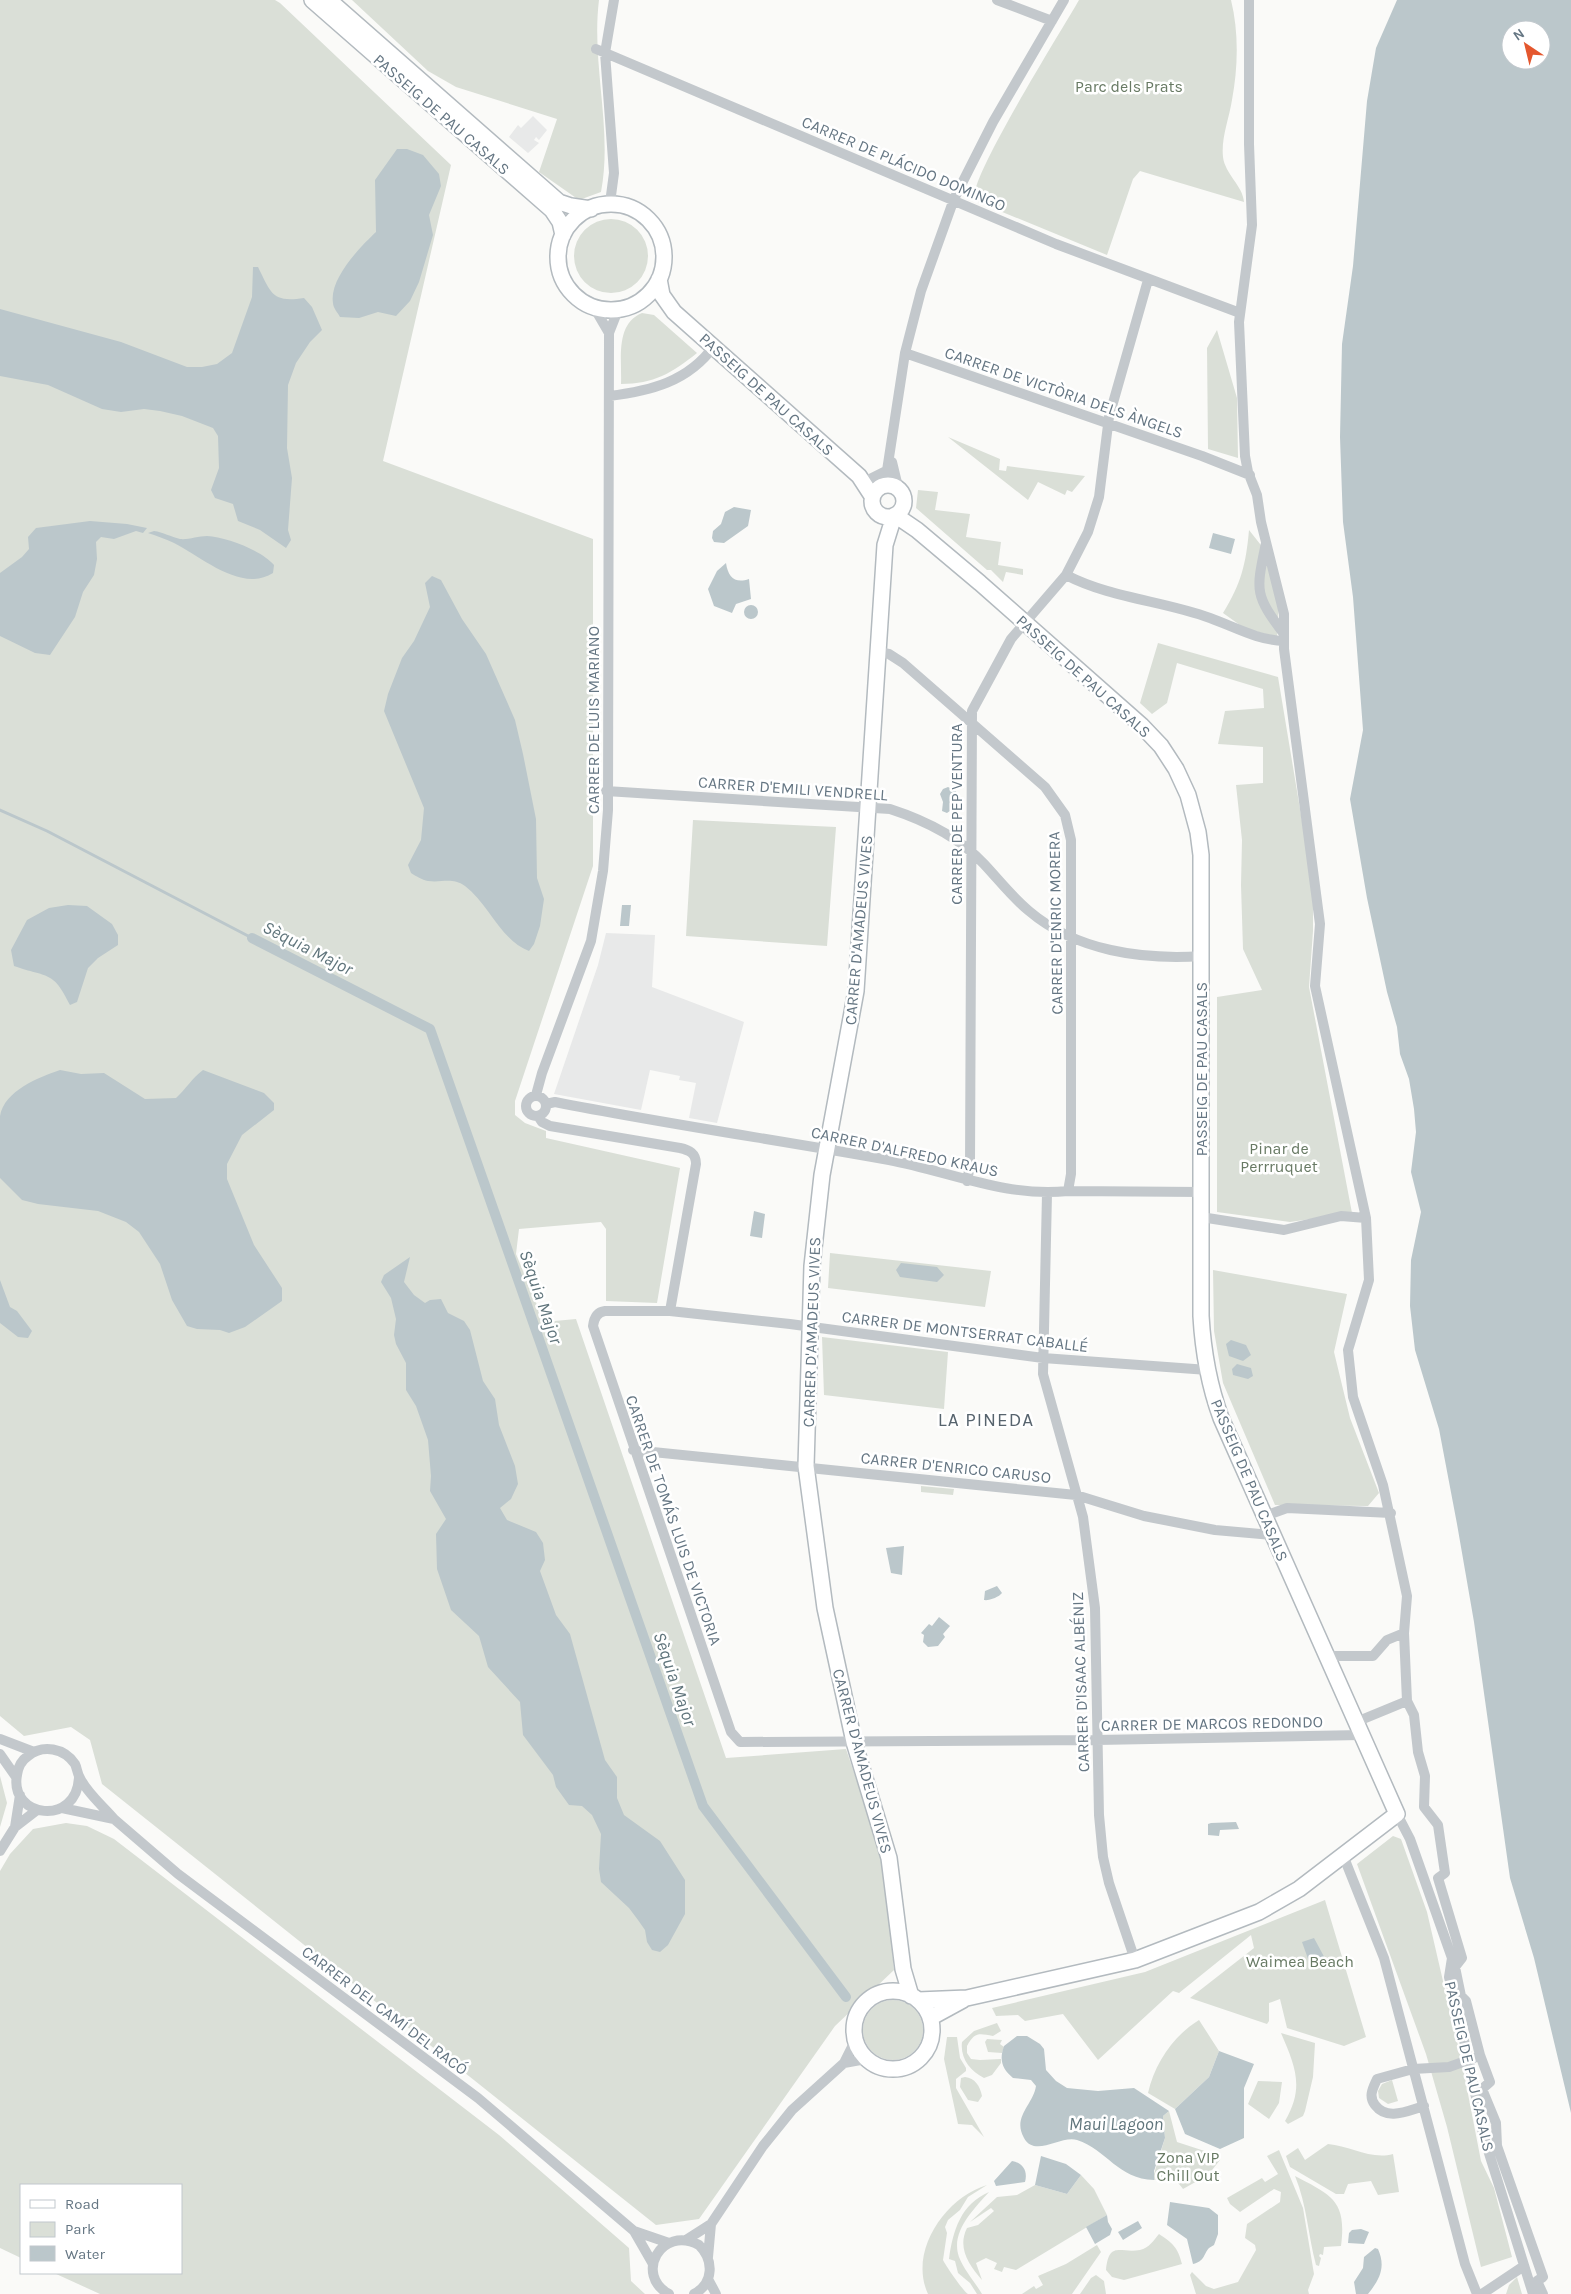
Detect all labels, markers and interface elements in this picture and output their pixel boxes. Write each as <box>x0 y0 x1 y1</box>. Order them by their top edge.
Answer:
north arrow <box>1501 20 1551 70</box>
text: N <box>1510 25 1528 45</box>
street label: PASSEIG DE PAU CASALS <box>370 50 514 179</box>
park label: Parc dels Prats <box>1075 77 1183 96</box>
street label: CARRER DE PLÁCIDO DOMINGO <box>799 112 1009 215</box>
street label: PASSEIG DE PAU CASALS <box>696 329 838 460</box>
street label: CARRER DE VICTÒRIA DELS ÀNGELS <box>942 343 1185 442</box>
street label: PASSEIG DE PAU CASALS <box>1013 611 1155 742</box>
street label: CARRER DE LUIS MARIANO <box>584 626 603 814</box>
street label: CARRER DE PEP VENTURA <box>947 723 966 905</box>
street label: CARRER D'EMILI VENDRELL <box>698 772 889 805</box>
street label: CARRER D'ENRIC MORERA <box>1044 831 1067 1015</box>
street label: CARRER D'AMADEUS VIVES <box>841 834 876 1026</box>
water label: Sèquia Major <box>259 916 357 980</box>
street label: PASSEIG DE PAU CASALS <box>1192 982 1211 1156</box>
street label: CARRER D'ALFREDO KRAUS <box>809 1122 1000 1181</box>
park label: Pinar de Perrruquet <box>1240 1139 1318 1176</box>
street label: CARRER D'AMADEUS VIVES <box>799 1237 824 1428</box>
water label: Sèquia Major <box>515 1247 568 1348</box>
street label: CARRER DE MONTSERRAT CABALLÉ <box>841 1307 1089 1356</box>
street label: CARRER DE TOMÁS LUIS DE VICTORIA <box>622 1393 725 1648</box>
street label: PASSEIG DE PAU CASALS <box>1207 1396 1292 1564</box>
district label: LA PINEDA <box>938 1409 1034 1431</box>
street label: CARRER D'ENRICO CARUSO <box>860 1448 1052 1487</box>
street label: CARRER D'ISAAC ALBÉNIZ <box>1068 1591 1093 1773</box>
water label: Sèquia Major <box>649 1629 702 1730</box>
street label: CARRER D'AMADEUS VIVES <box>829 1667 896 1856</box>
street label: CARRER DE MARCOS REDONDO <box>1101 1712 1323 1735</box>
street label: CARRER DEL CAMÍ DEL RACÓ <box>298 1942 471 2079</box>
park label: Waimea Beach <box>1246 1952 1354 1971</box>
street label: PASSEIG DE PAU CASALS <box>1441 1979 1498 2153</box>
water label: Maui Lagoon <box>1069 2113 1163 2135</box>
park label: Zona VIP Chill Out <box>1156 2148 1220 2185</box>
legend <box>20 2184 182 2274</box>
text: Road <box>65 2195 100 2213</box>
text: Park <box>65 2220 95 2238</box>
text: Water <box>65 2245 106 2263</box>

